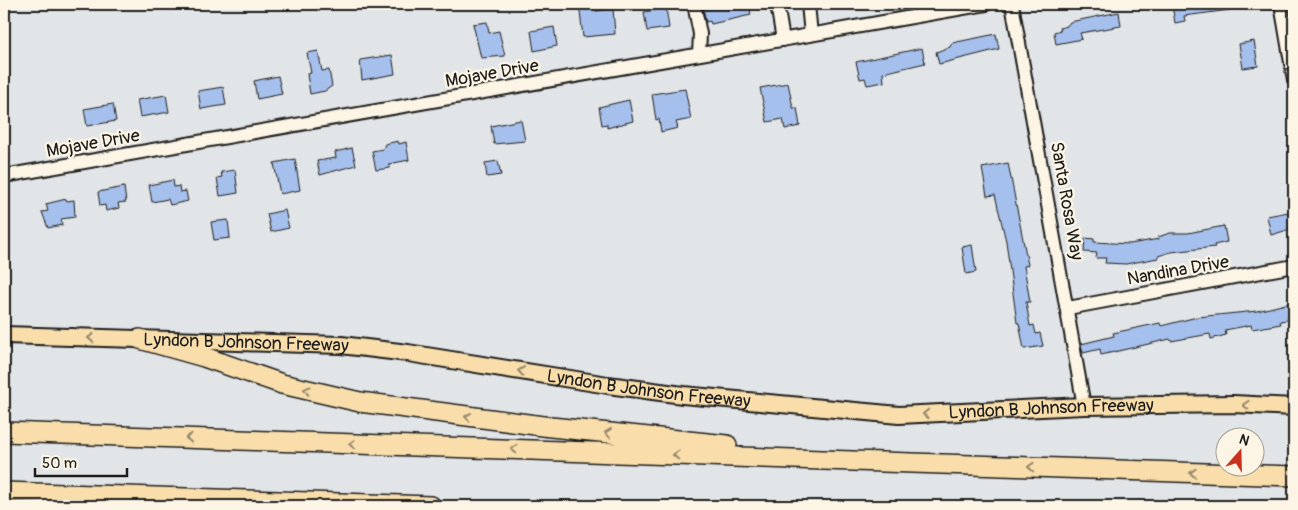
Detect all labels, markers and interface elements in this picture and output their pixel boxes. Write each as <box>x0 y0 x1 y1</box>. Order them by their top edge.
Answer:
street label: Mojave Drive <box>444 54 541 93</box>
street label: Mojave Drive <box>45 124 142 163</box>
street label: Santa Rosa Way <box>1045 140 1088 262</box>
street label: Nandina Drive <box>1125 250 1231 291</box>
street label: Lyndon B Johnson Freeway <box>143 328 350 358</box>
one-way arrow <box>87 333 94 343</box>
street label: Lyndon B Johnson Freeway <box>545 364 752 413</box>
one-way arrow <box>517 366 525 377</box>
one-way arrow <box>304 386 312 396</box>
street label: Lyndon B Johnson Freeway <box>948 394 1154 425</box>
one-way arrow <box>1241 399 1249 410</box>
one-way arrow <box>922 408 930 419</box>
one-way arrow <box>463 412 471 423</box>
one-way arrow <box>603 428 611 439</box>
north arrow <box>1216 428 1266 478</box>
text: N <box>1237 431 1252 450</box>
one-way arrow <box>185 433 193 444</box>
one-way arrow <box>347 439 355 449</box>
one-way arrow <box>510 444 518 455</box>
scale bar <box>35 445 128 477</box>
one-way arrow <box>672 449 680 460</box>
text: 50 m <box>42 454 77 473</box>
one-way arrow <box>1026 462 1034 472</box>
one-way arrow <box>1189 467 1197 478</box>

